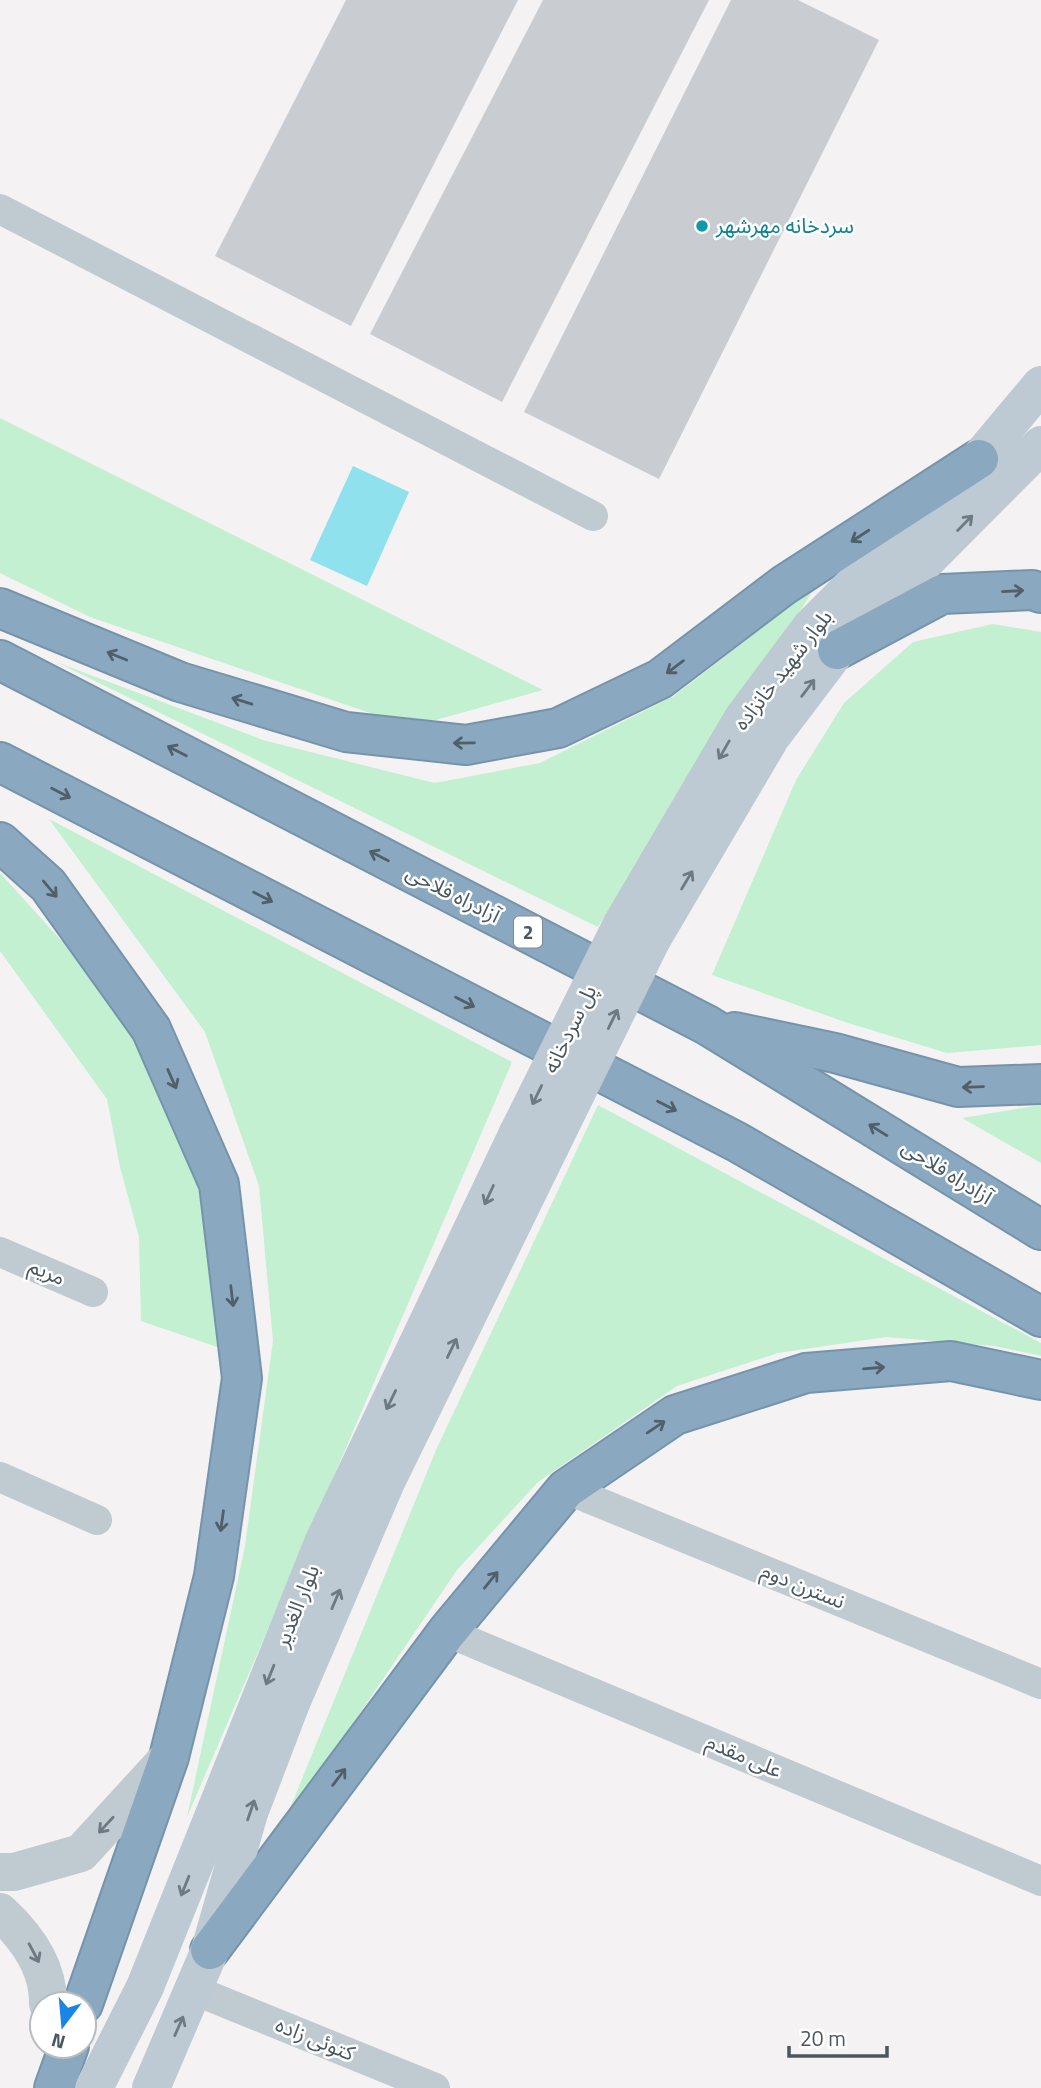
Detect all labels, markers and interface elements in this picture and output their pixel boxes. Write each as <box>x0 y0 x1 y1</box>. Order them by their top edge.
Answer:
place label: سردخانه مهرشهر <box>715 209 854 241</box>
marker: سردخانه مهرشهر <box>694 218 710 234</box>
one-way arrow <box>956 515 973 532</box>
one-way arrow <box>851 529 870 543</box>
one-way arrow <box>1002 584 1025 597</box>
street label: بلوار شهید خانزاده <box>725 602 840 737</box>
one-way arrow <box>106 649 128 662</box>
one-way arrow <box>666 660 685 675</box>
one-way arrow <box>801 679 816 698</box>
one-way arrow <box>231 693 253 706</box>
one-way arrow <box>453 736 476 750</box>
one-way arrow <box>717 739 731 759</box>
one-way arrow <box>167 744 188 758</box>
one-way arrow <box>50 787 71 800</box>
one-way arrow <box>369 848 390 862</box>
street label: آزادراه فلاحی <box>401 856 507 931</box>
one-way arrow <box>680 870 694 890</box>
one-way arrow <box>42 879 57 897</box>
one-way arrow <box>252 891 273 905</box>
road number: 2 <box>514 916 542 948</box>
street label: پل سردخانه <box>534 979 604 1078</box>
one-way arrow <box>454 995 475 1009</box>
one-way arrow <box>606 1009 620 1030</box>
one-way arrow <box>167 1068 180 1089</box>
one-way arrow <box>962 1080 985 1093</box>
one-way arrow <box>530 1084 543 1105</box>
one-way arrow <box>656 1100 677 1113</box>
one-way arrow <box>869 1123 889 1137</box>
street label: آزادراه فلاحی <box>896 1130 1000 1212</box>
one-way arrow <box>482 1184 495 1205</box>
street label: مریم <box>24 1249 71 1293</box>
one-way arrow <box>225 1284 238 1307</box>
one-way arrow <box>445 1338 459 1359</box>
one-way arrow <box>862 1361 884 1374</box>
one-way arrow <box>384 1389 398 1410</box>
one-way arrow <box>646 1420 666 1434</box>
one-way arrow <box>215 1510 228 1532</box>
street label: نسترن دوم <box>756 1554 850 1617</box>
street label: بلوار الغدیر <box>265 1560 327 1653</box>
one-way arrow <box>483 1571 499 1589</box>
one-way arrow <box>330 1589 343 1610</box>
one-way arrow <box>262 1664 275 1685</box>
street label: علی مقدم <box>701 1725 787 1786</box>
one-way arrow <box>331 1768 346 1787</box>
one-way arrow <box>245 1799 258 1821</box>
one-way arrow <box>98 1816 114 1834</box>
one-way arrow <box>178 1875 191 1897</box>
one-way arrow <box>27 1943 41 1963</box>
north arrow <box>28 1990 98 2060</box>
street label: کتوئی‌ زاده <box>271 2008 360 2069</box>
scale bar <box>789 2014 887 2058</box>
one-way arrow <box>173 2015 186 2037</box>
text: 20 m <box>800 2022 846 2054</box>
text: N <box>48 2026 69 2058</box>

